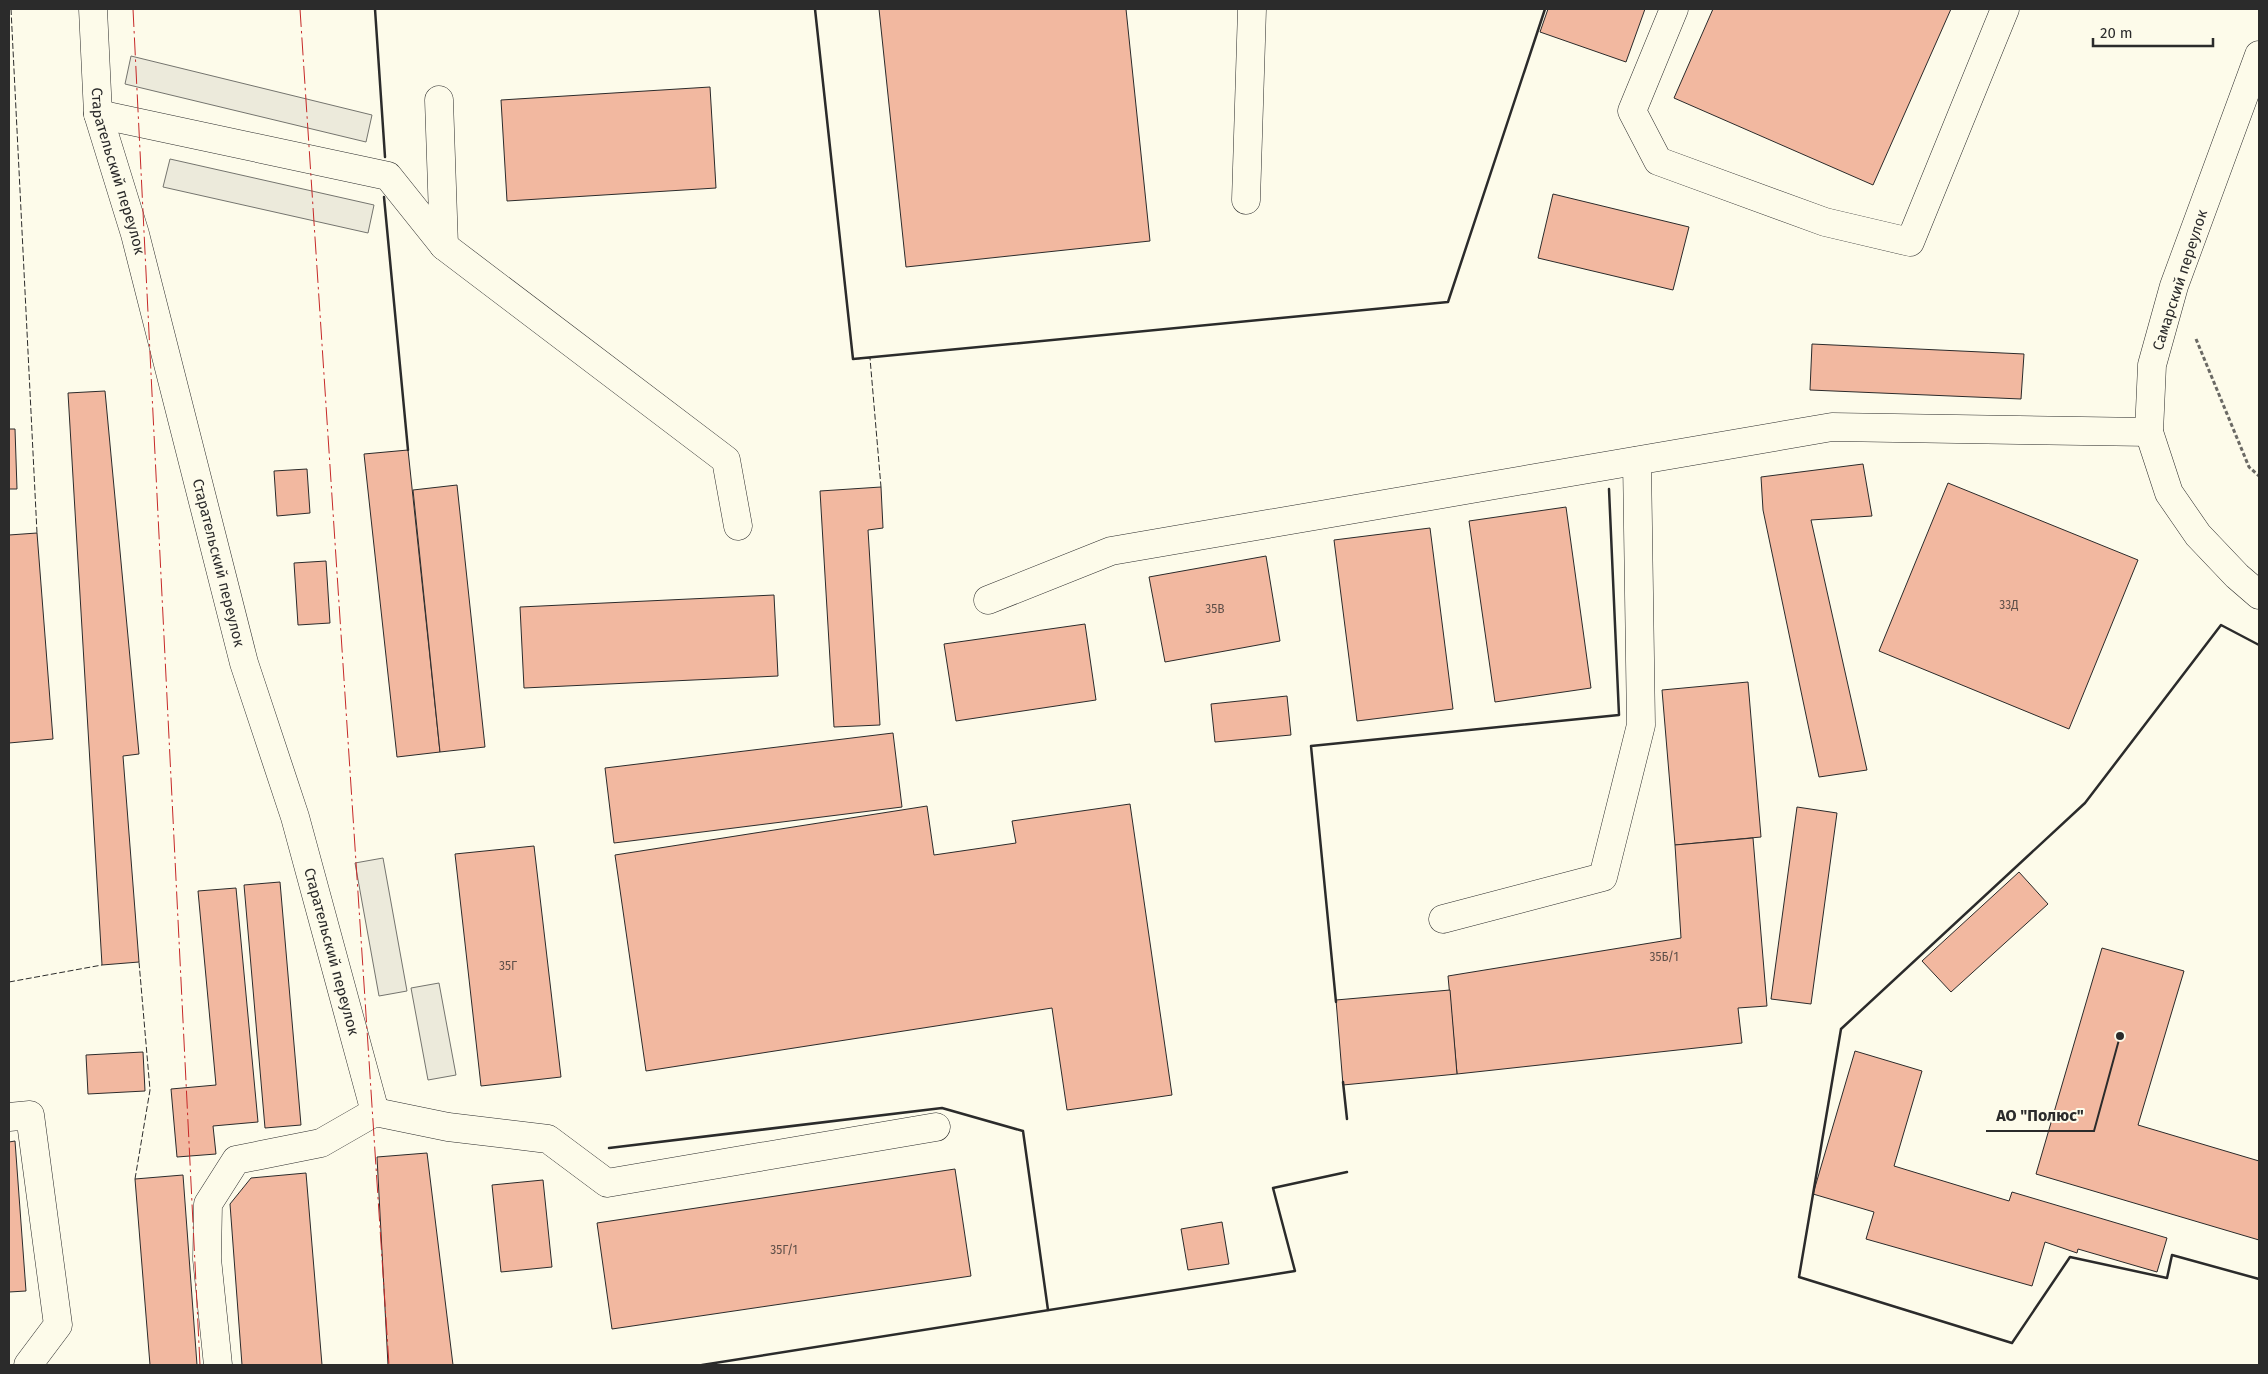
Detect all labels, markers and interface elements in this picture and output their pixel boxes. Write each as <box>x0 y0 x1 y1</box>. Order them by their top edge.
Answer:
scale bar <box>2093 15 2213 47</box>
text: 20 m <box>2100 24 2133 42</box>
street label: Старательский переулок <box>88 87 149 257</box>
street label: Самарский переулок <box>2149 207 2211 353</box>
street label: Старательский переулок <box>189 477 249 649</box>
house number: 33Д <box>1999 598 2019 612</box>
house number: 35В <box>1205 602 1225 616</box>
street label: Старательский переулок <box>300 866 363 1038</box>
house number: 35Б/1 <box>1649 950 1679 964</box>
house number: 35Г <box>499 959 517 973</box>
callout: АО "Полюс" <box>1986 1100 2094 1131</box>
text: АО "Полюс" <box>1995 1106 2084 1125</box>
house number: 35Г/1 <box>770 1243 798 1257</box>

